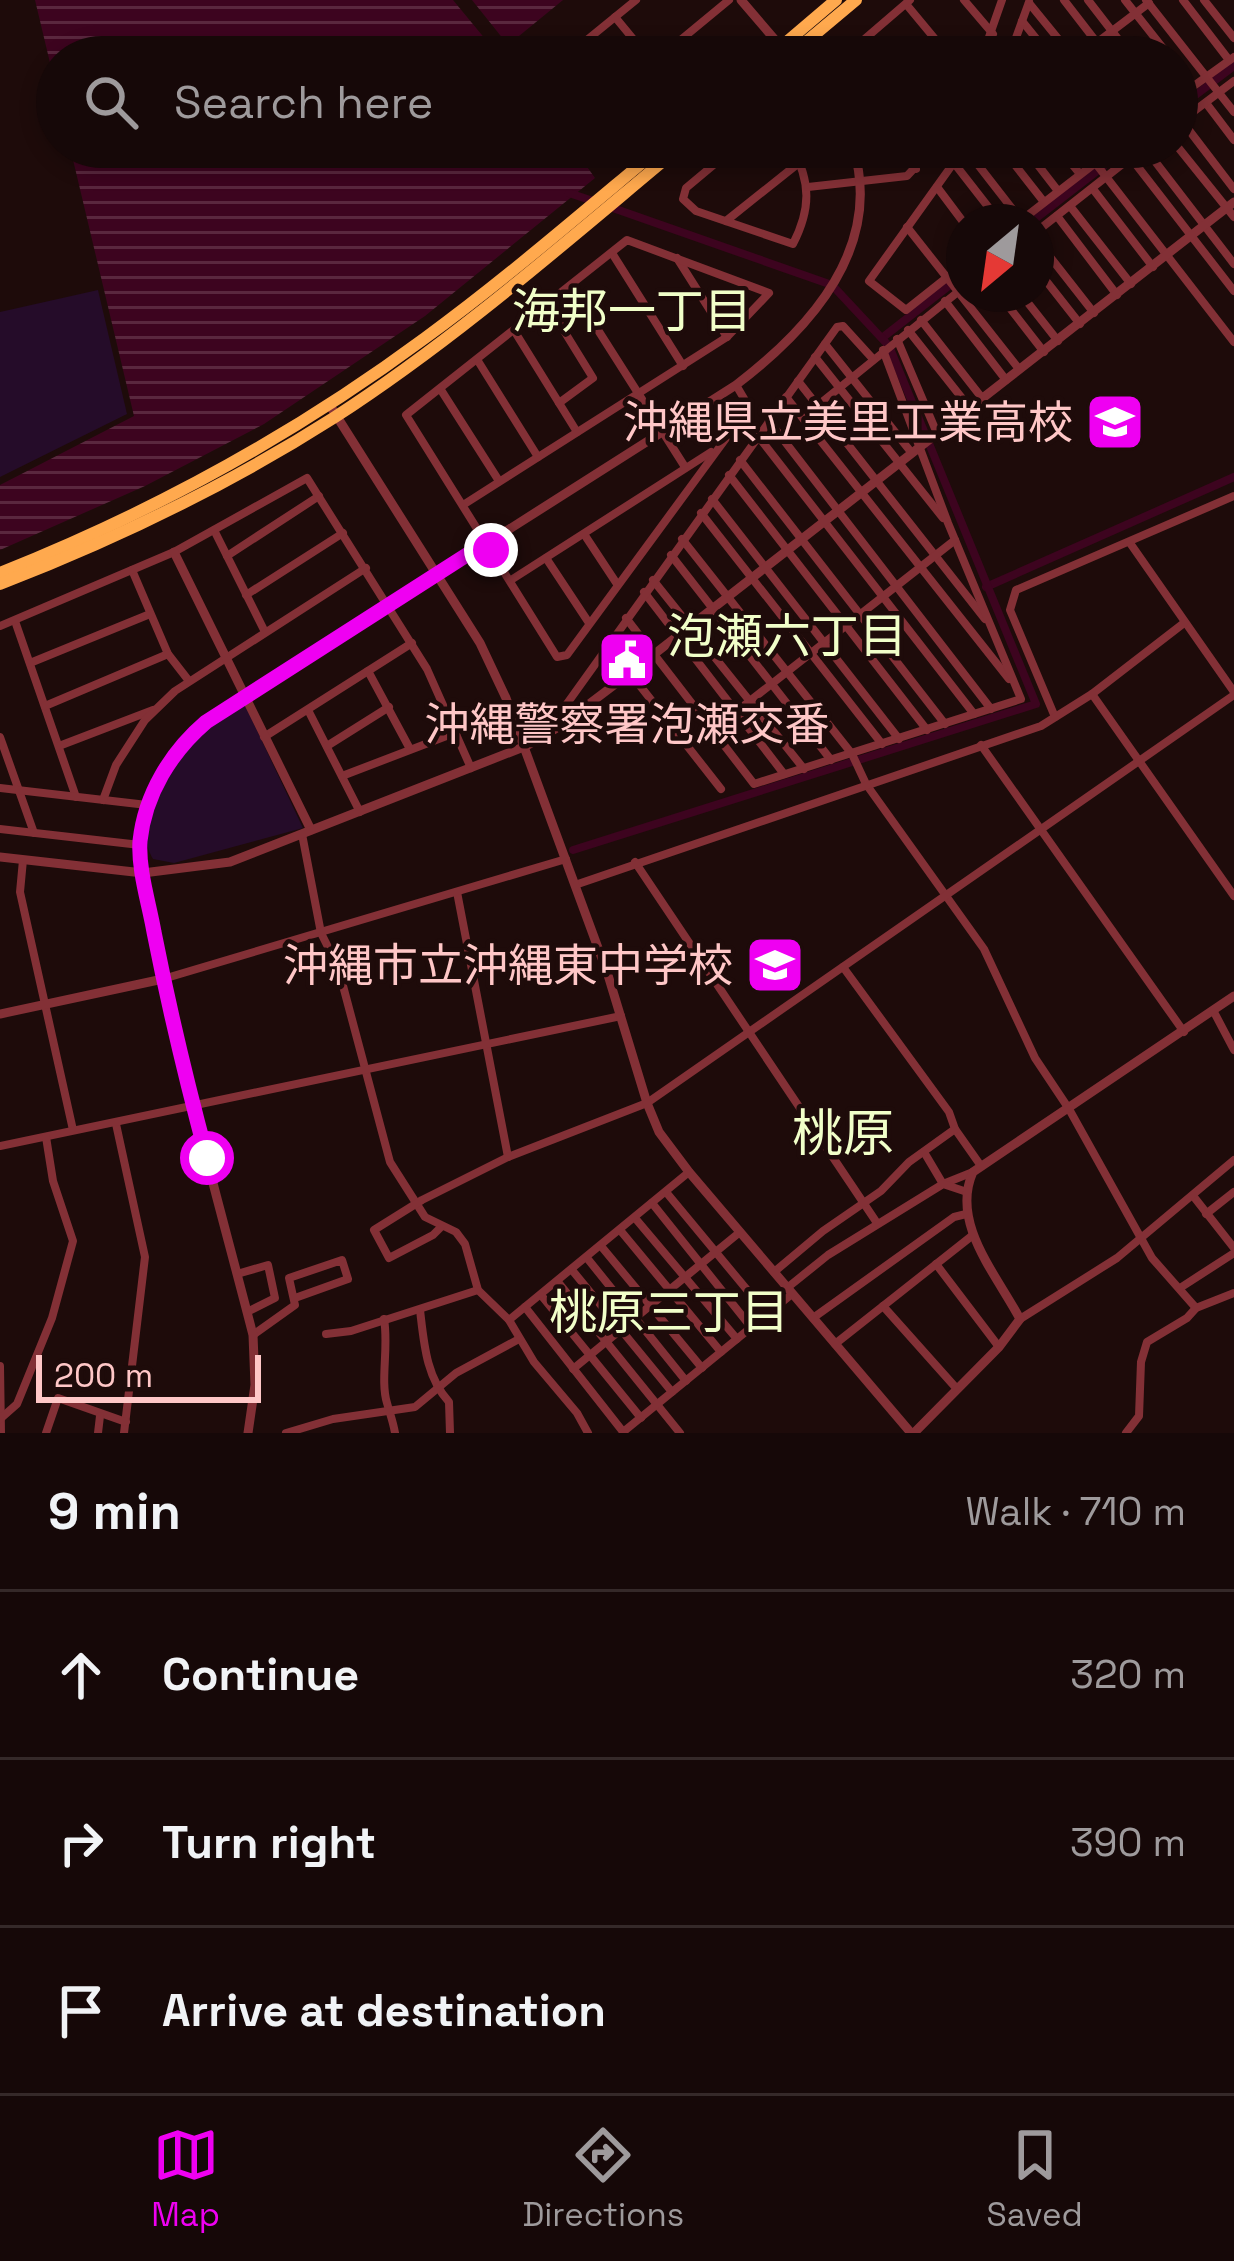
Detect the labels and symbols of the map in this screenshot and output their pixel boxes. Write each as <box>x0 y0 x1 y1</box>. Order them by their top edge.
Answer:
north arrow <box>946 204 1054 312</box>
district label: 海邦一丁目 <box>512 281 752 342</box>
school or university icon: 沖縄県立美里工業高校 <box>1084 391 1146 453</box>
place label: 沖縄県立美里工業高校 <box>623 394 1073 451</box>
route end <box>464 523 518 577</box>
district label: 泡瀬六丁目 <box>667 606 907 667</box>
public building icon: 沖縄警察署泡瀬交番 <box>596 629 658 691</box>
place label: 沖縄警察署泡瀬交番 <box>424 696 830 753</box>
school or university icon: 沖縄市立沖縄東中学校 <box>744 934 806 996</box>
place label: 沖縄市立沖縄東中学校 <box>283 937 733 994</box>
district label: 桃原 <box>792 1101 894 1166</box>
route start <box>180 1131 234 1185</box>
district label: 桃原三丁目 <box>549 1282 789 1343</box>
scale bar <box>36 1349 261 1402</box>

